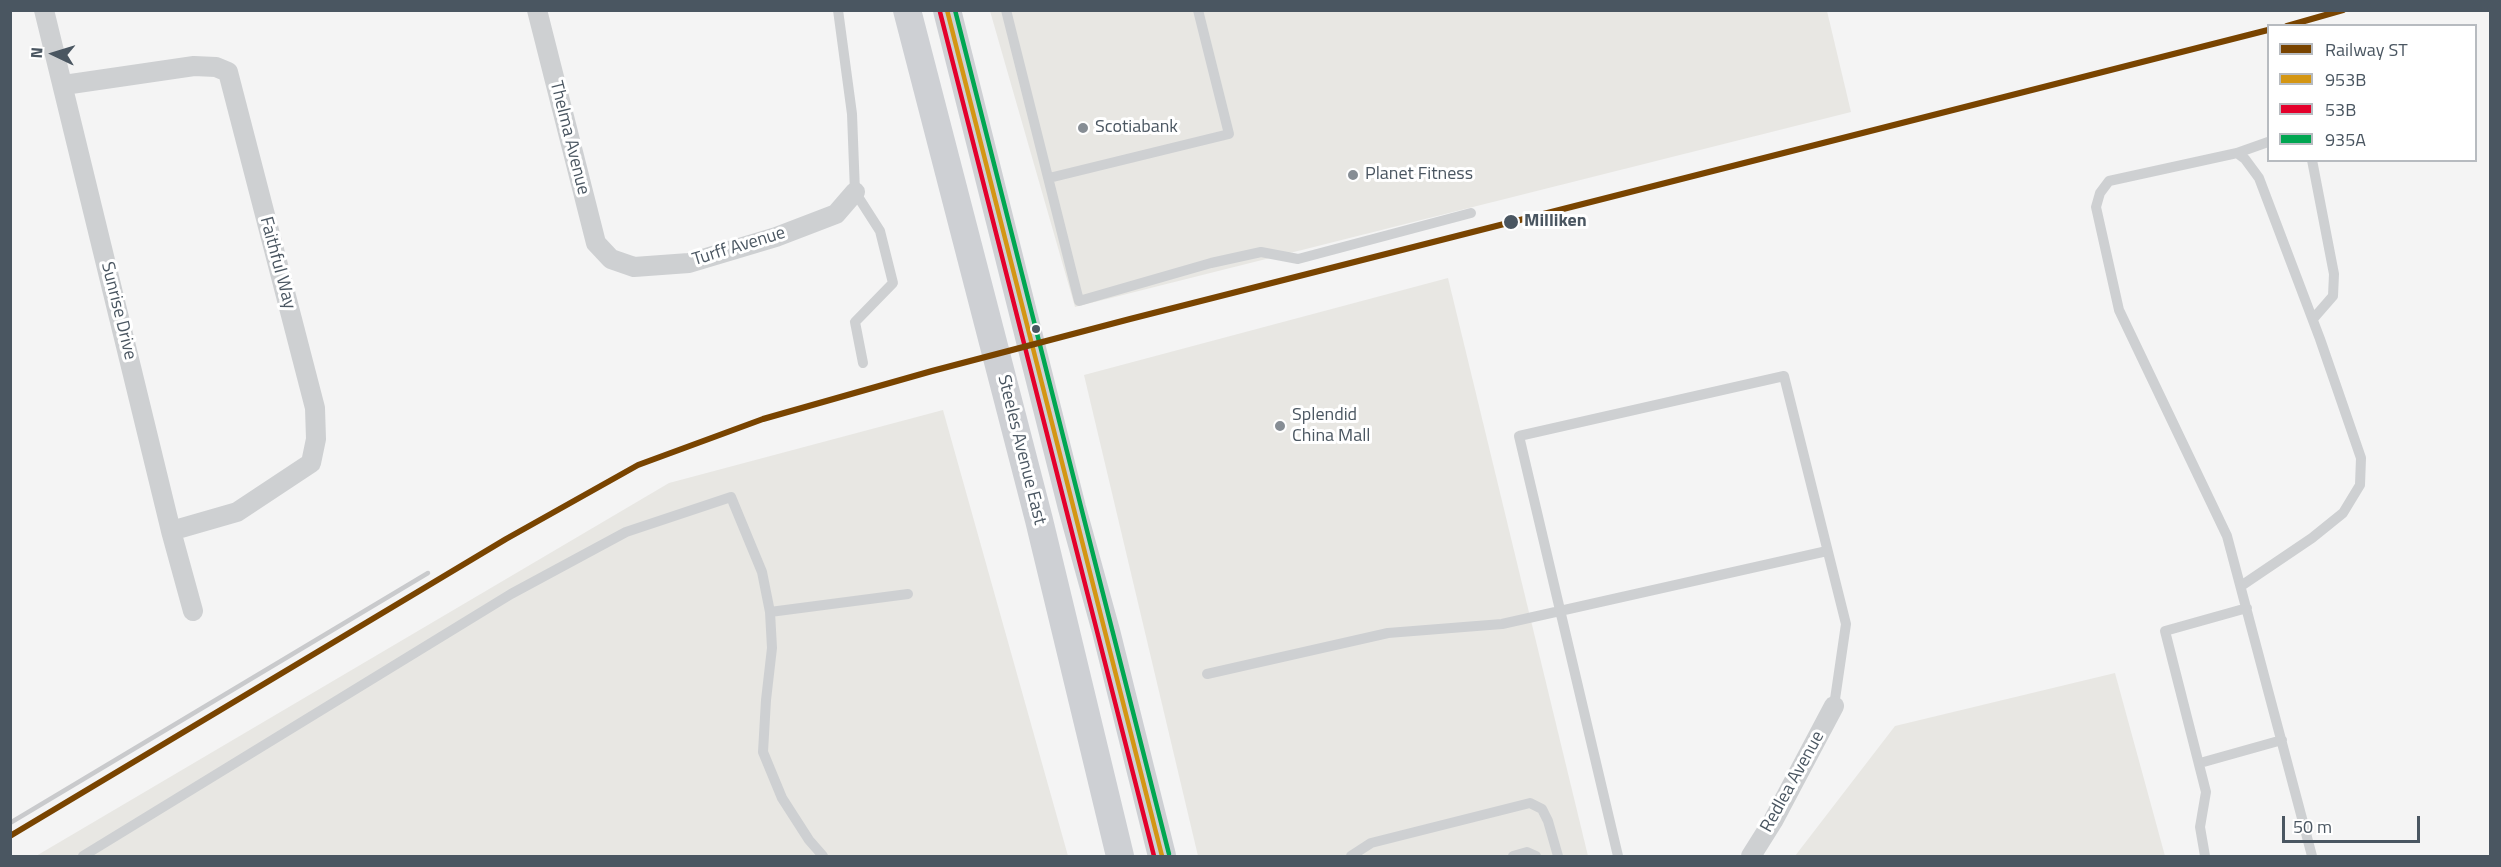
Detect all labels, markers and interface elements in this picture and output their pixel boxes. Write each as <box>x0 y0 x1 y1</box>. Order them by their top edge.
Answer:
north arrow <box>24 24 84 84</box>
legend <box>2267 24 2477 162</box>
text: Railway ST <box>2325 36 2408 63</box>
text: N <box>24 46 48 59</box>
text: 953B <box>2325 66 2366 93</box>
street label: Thelma Avenue <box>544 79 594 197</box>
text: 53B <box>2325 96 2356 123</box>
place label: Scotiabank <box>1095 117 1178 139</box>
marker: Scotiabank <box>1076 121 1090 135</box>
text: 935A <box>2325 126 2366 153</box>
place label: Planet Fitness <box>1365 164 1473 186</box>
marker: Planet Fitness <box>1346 168 1360 182</box>
place label: Milliken <box>1524 211 1587 233</box>
marker: Milliken <box>1502 213 1520 231</box>
street label: Faithful Way <box>254 214 300 312</box>
street label: Turff Avenue <box>690 223 788 271</box>
street label: Sunrise Drive <box>95 260 141 362</box>
unlabelled marker <box>1030 323 1042 335</box>
street label: Steeles Avenue East <box>992 373 1050 527</box>
place label: Splendid China Mall <box>1292 405 1370 448</box>
marker: Splendid China Mall <box>1273 419 1287 433</box>
street label: Redlea Avenue <box>1756 728 1830 836</box>
scale bar <box>2285 804 2423 842</box>
text: 50 m <box>2293 813 2332 840</box>

